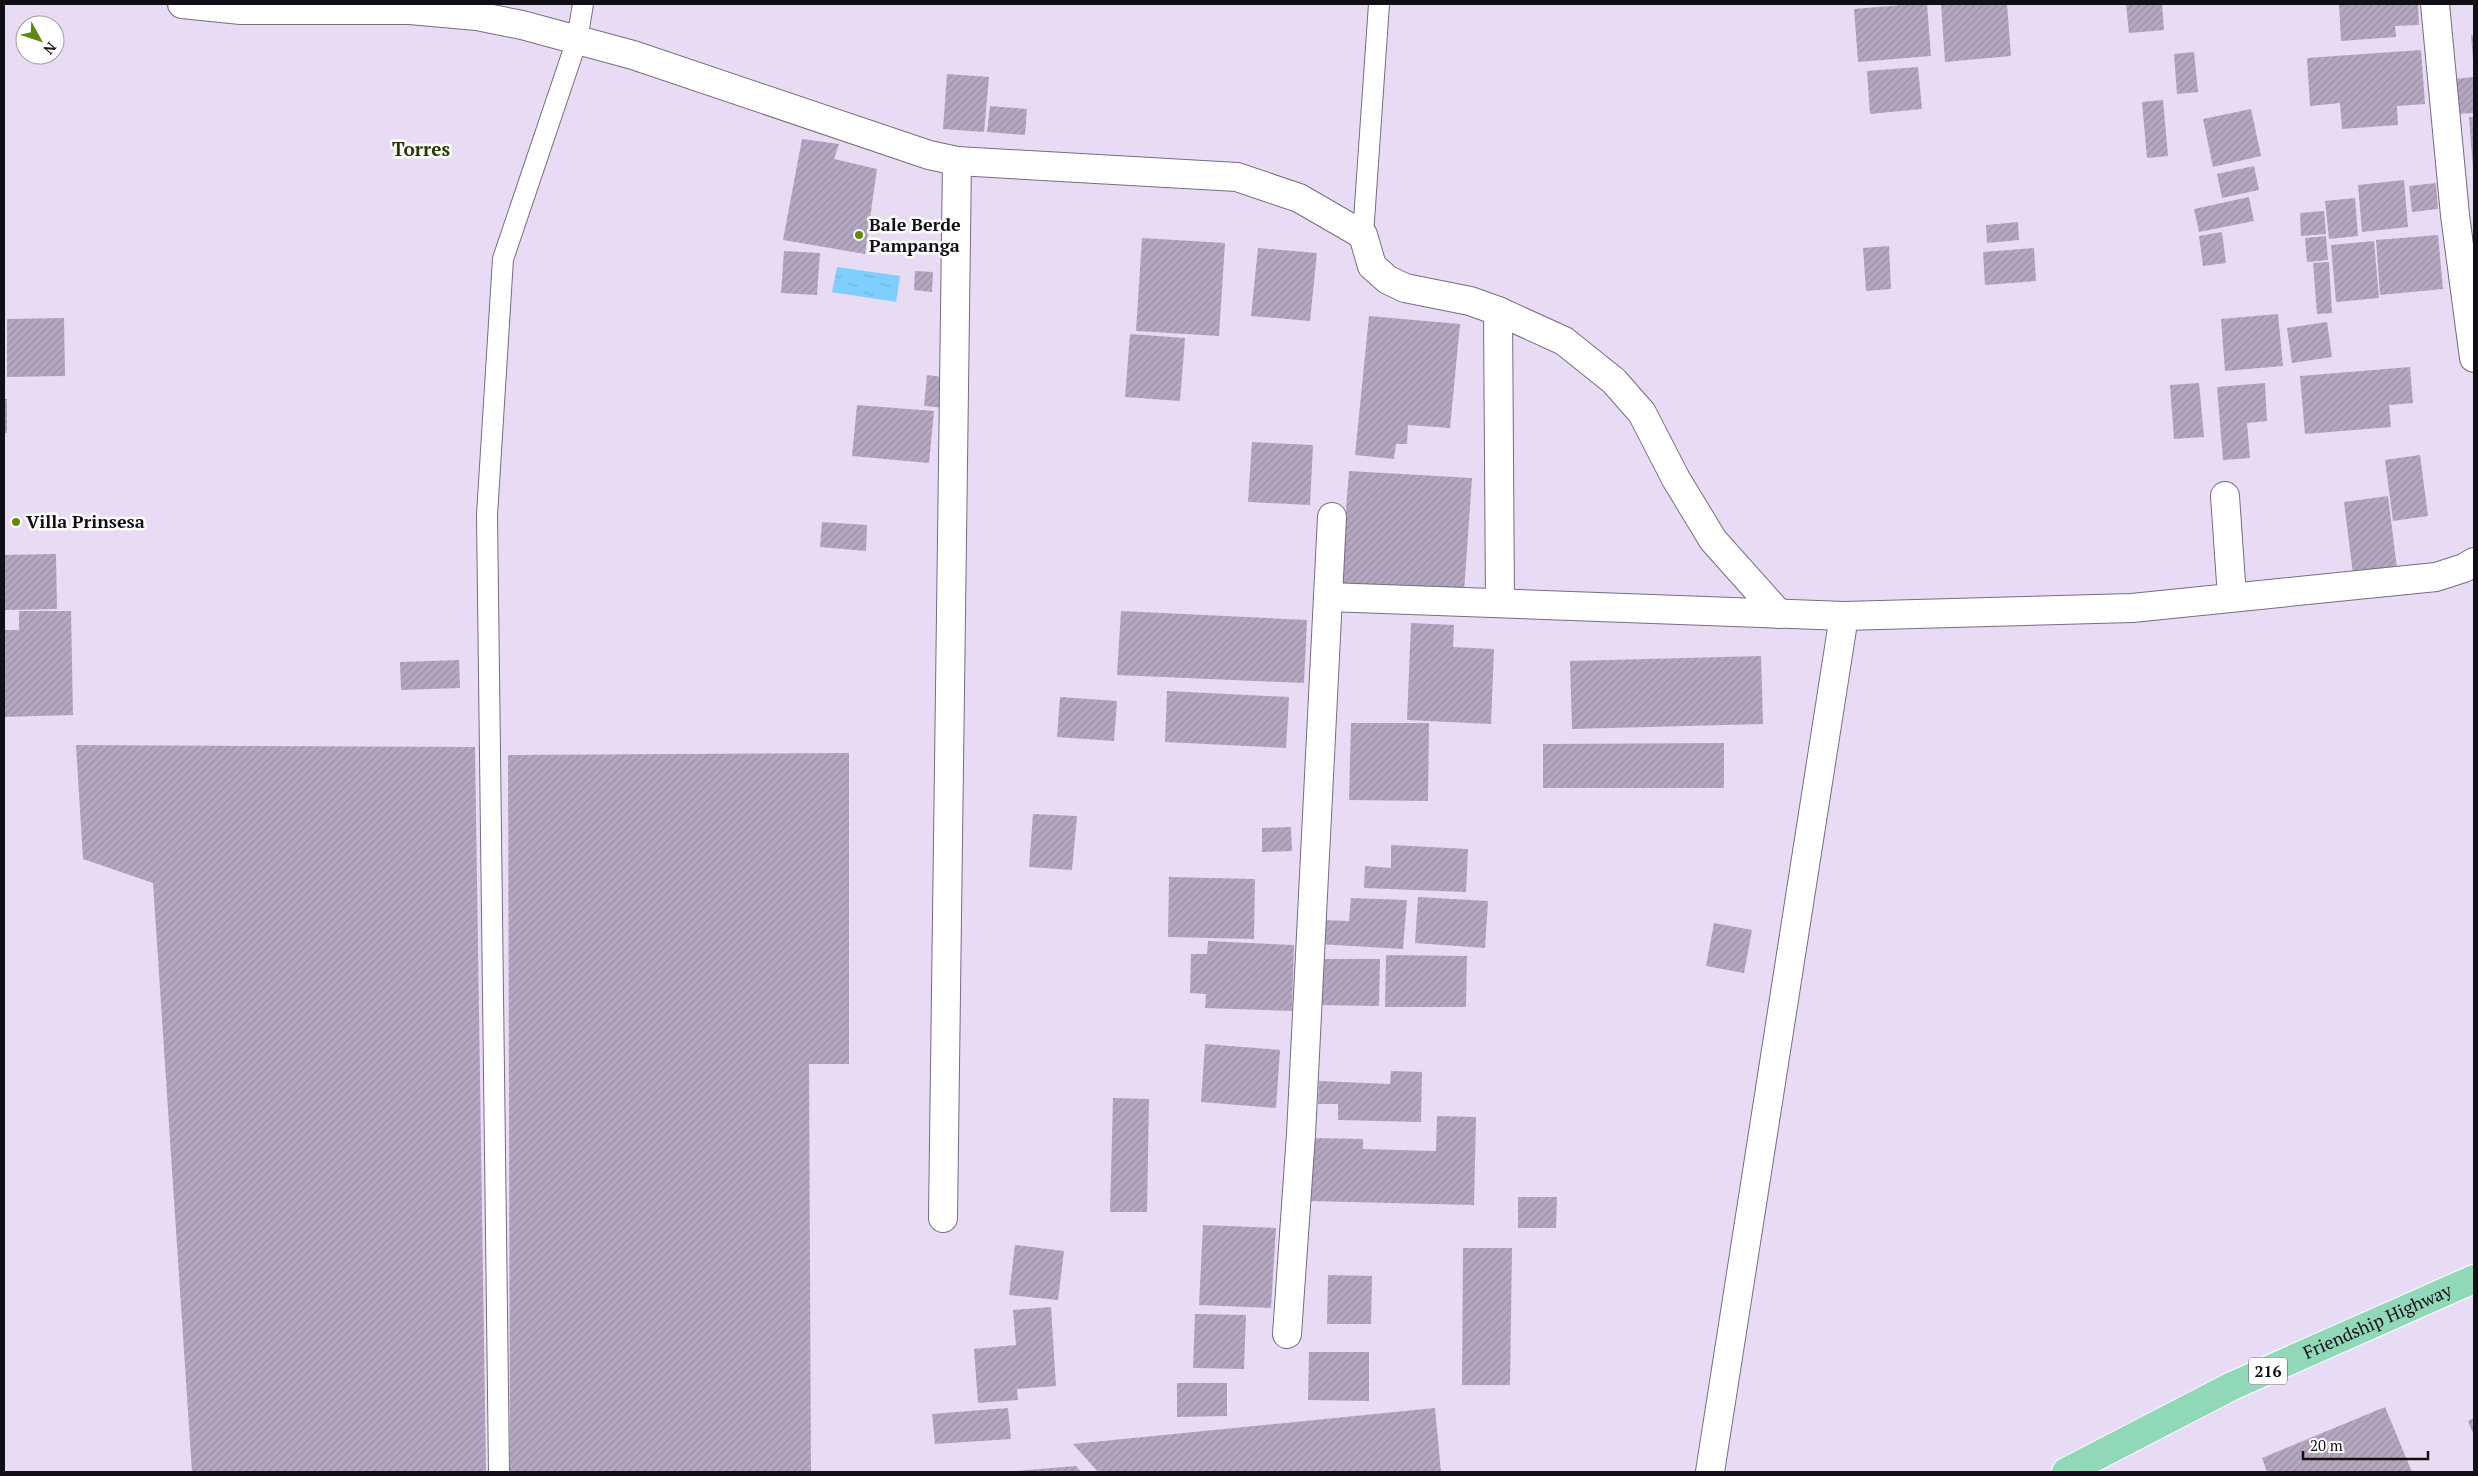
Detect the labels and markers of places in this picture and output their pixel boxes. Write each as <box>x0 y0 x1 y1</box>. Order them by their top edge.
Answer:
place label: Bale Berde Pampanga <box>869 212 961 257</box>
marker: Bale Berde Pampanga <box>853 229 865 241</box>
place label: Villa Prinsesa <box>26 509 145 533</box>
marker: Villa Prinsesa <box>10 516 22 528</box>

